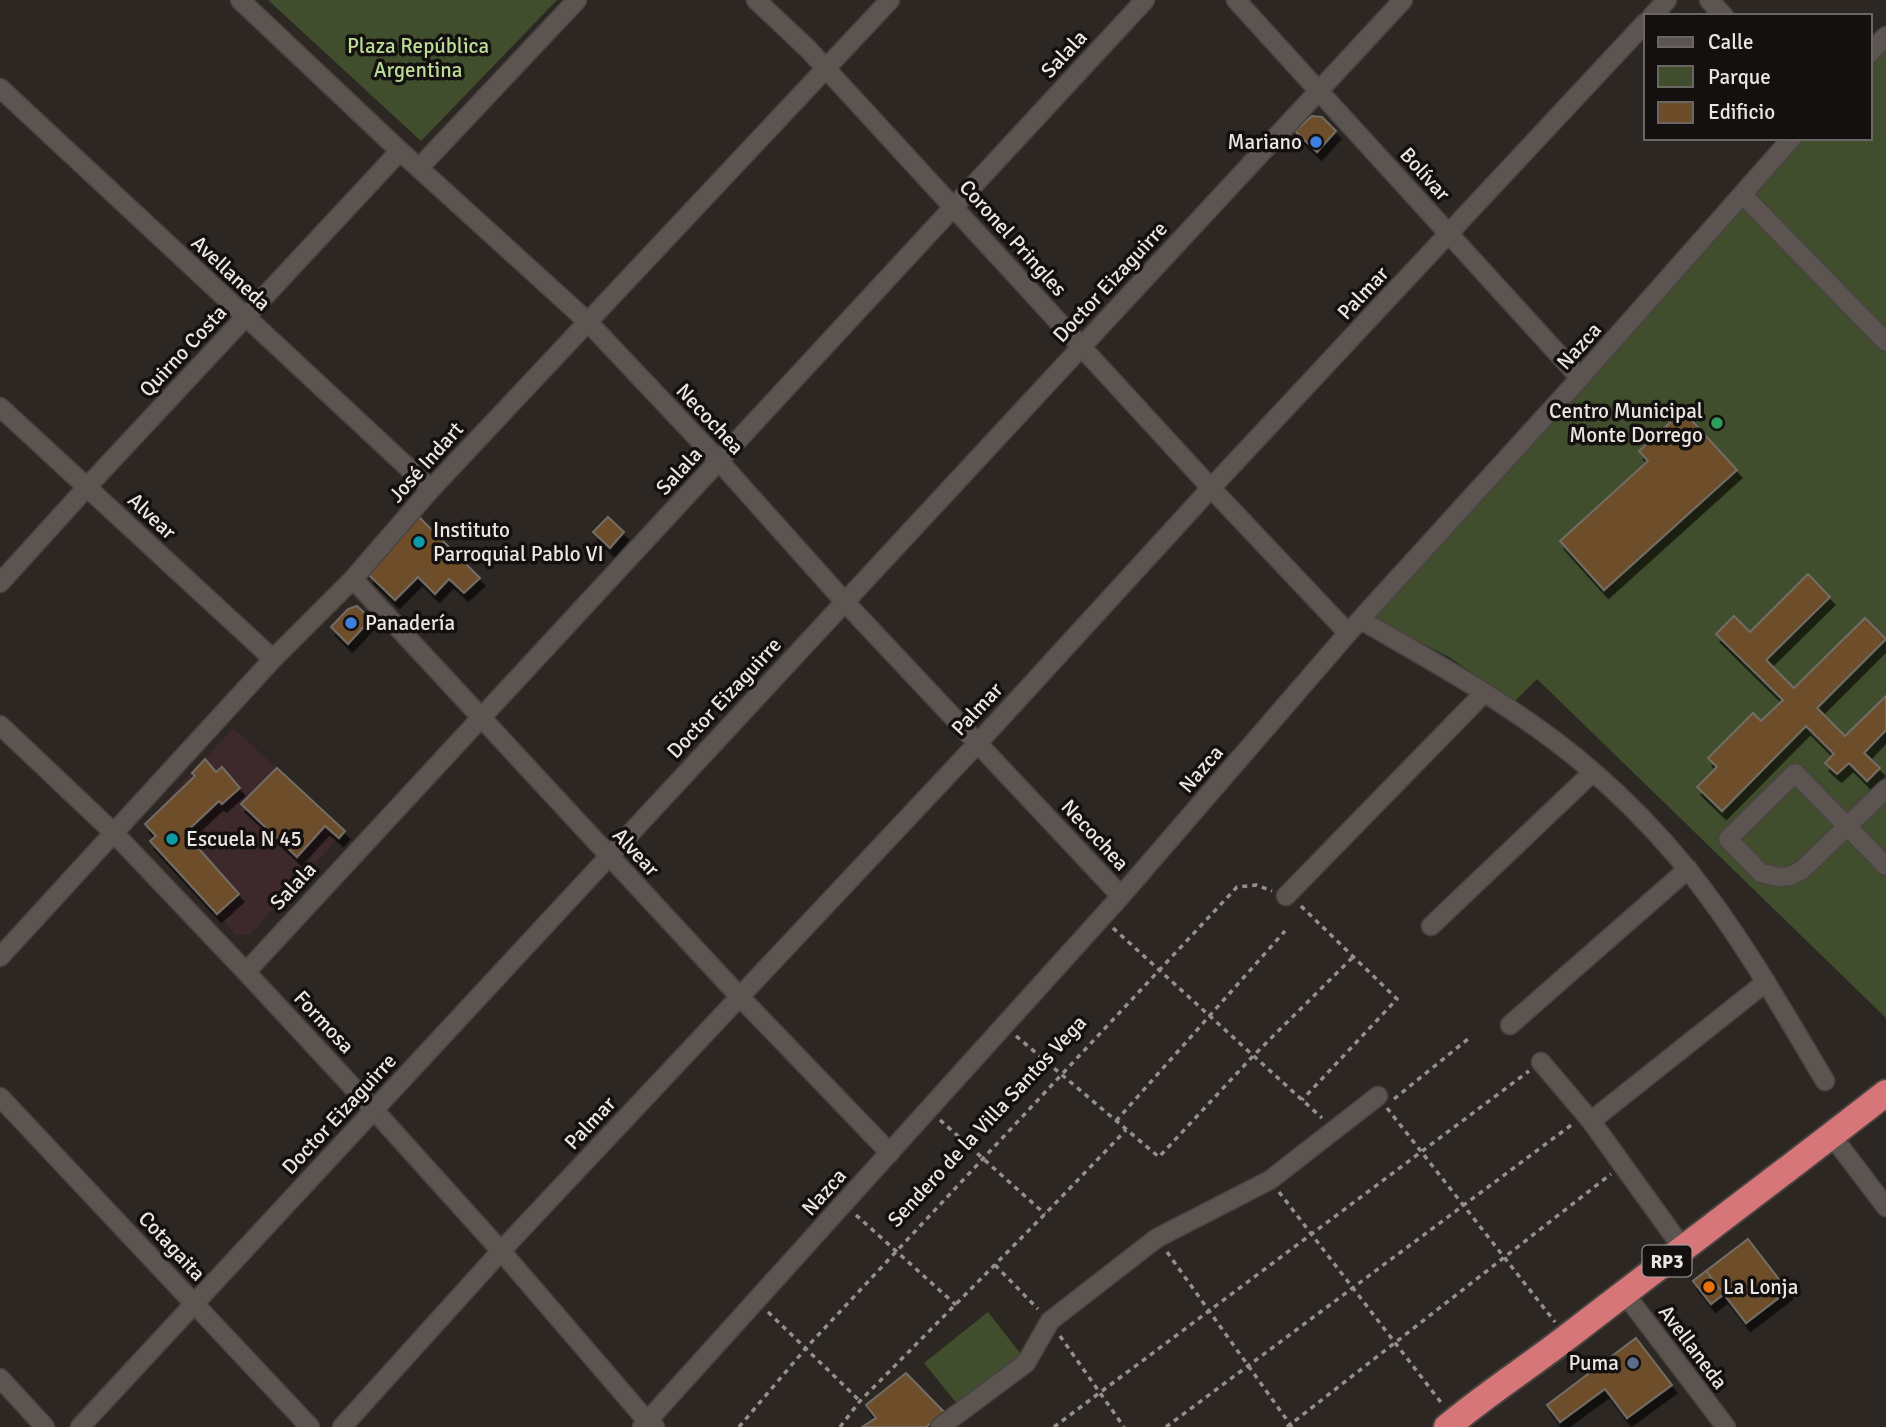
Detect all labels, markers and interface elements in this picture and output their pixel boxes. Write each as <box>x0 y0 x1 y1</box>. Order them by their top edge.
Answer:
legend <box>1644 14 1872 140</box>
street label: Salala <box>1035 25 1093 83</box>
text: Calle <box>1708 29 1754 55</box>
park label: Plaza República Argentina <box>347 33 489 83</box>
text: Parque <box>1708 64 1771 90</box>
text: Edificio <box>1708 99 1775 125</box>
place label: Mariano <box>1228 129 1302 155</box>
marker: Mariano <box>1308 134 1324 150</box>
street label: Bolívar <box>1394 142 1456 206</box>
street label: Coronel Pringles <box>954 174 1072 302</box>
street label: Doctor Eizaguirre <box>1047 216 1173 348</box>
street label: Avellaneda <box>186 230 276 316</box>
street label: Palmar <box>1332 261 1394 325</box>
street label: Quirno Costa <box>134 300 232 402</box>
street label: Nazca <box>1551 317 1607 375</box>
street label: Necochea <box>670 378 750 460</box>
place label: Centro Municipal Monte Dorrego <box>1549 398 1703 448</box>
marker: Centro Municipal Monte Dorrego <box>1709 415 1725 431</box>
street label: José Indart <box>383 416 469 508</box>
street label: Salala <box>650 442 708 500</box>
street label: Alvear <box>122 487 182 545</box>
place label: Instituto Parroquial Pablo VI <box>433 517 604 567</box>
marker: Instituto Parroquial Pablo VI <box>411 534 427 550</box>
place label: Panadería <box>365 610 455 636</box>
marker: Panadería <box>343 615 359 631</box>
street label: Doctor Eizaguirre <box>661 632 787 764</box>
street label: Palmar <box>946 677 1008 741</box>
street label: Nazca <box>1173 740 1229 798</box>
street label: Necochea <box>1055 794 1135 876</box>
street label: Alvear <box>607 822 665 882</box>
place label: Escuela N 45 <box>186 826 302 852</box>
marker: Escuela N 45 <box>164 831 180 847</box>
street label: Salala <box>264 857 322 915</box>
street label: Formosa <box>288 985 360 1059</box>
street label: Sendero de la Villa Santos Vega <box>882 1010 1092 1232</box>
street label: Doctor Eizaguirre <box>276 1048 402 1180</box>
street label: Palmar <box>559 1091 621 1155</box>
street label: Nazca <box>796 1163 852 1221</box>
street label: Cotagaita <box>133 1205 211 1287</box>
road number: RP3 <box>1642 1246 1692 1276</box>
place label: La Lonja <box>1723 1274 1798 1300</box>
marker: La Lonja <box>1701 1279 1717 1295</box>
street label: Avellaneda <box>1653 1300 1733 1394</box>
place label: Puma <box>1568 1350 1619 1376</box>
marker: Puma <box>1625 1355 1641 1371</box>

